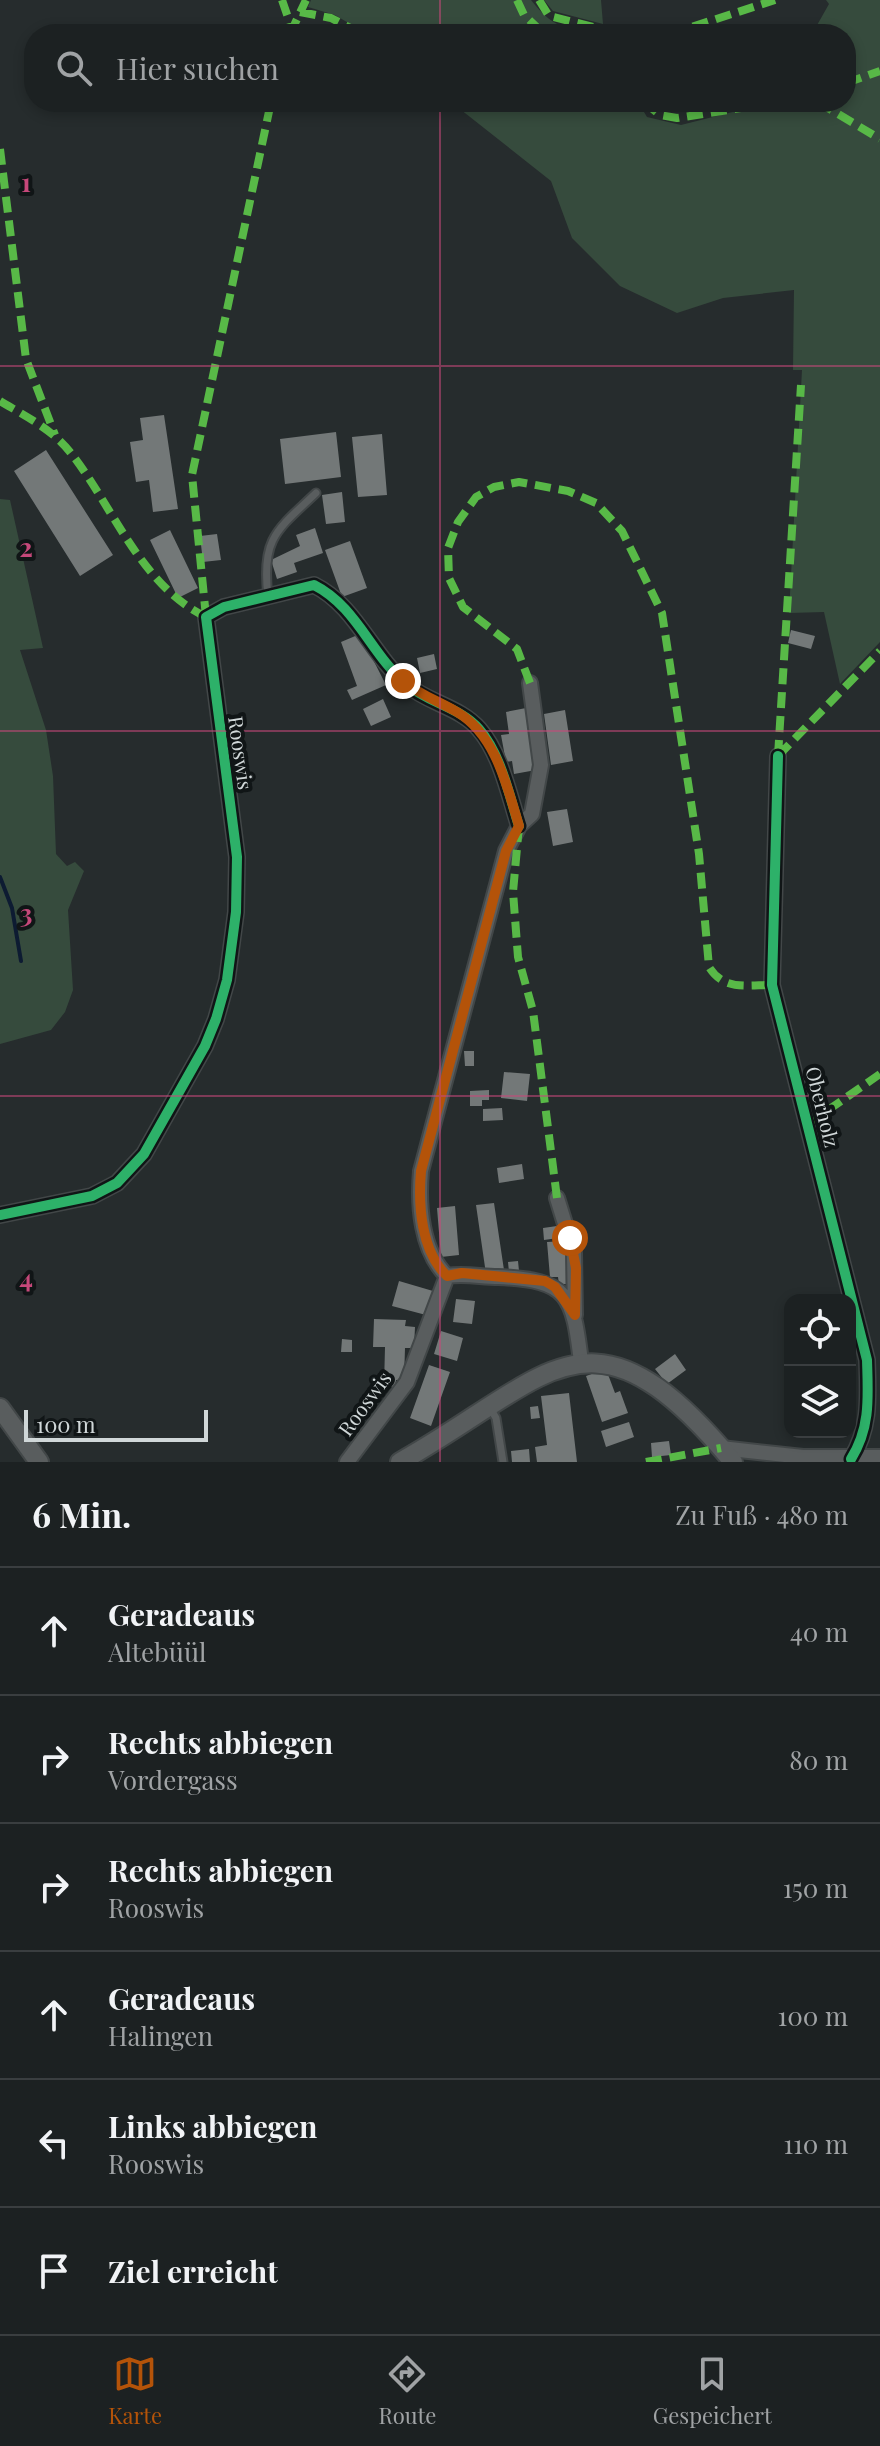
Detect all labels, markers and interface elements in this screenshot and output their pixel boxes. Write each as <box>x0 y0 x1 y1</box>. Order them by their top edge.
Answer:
search box <box>24 24 856 112</box>
icon: search <box>52 46 96 90</box>
text: Hier suchen <box>116 48 279 88</box>
text: 1 <box>21 164 31 199</box>
text: 2 <box>19 529 33 564</box>
route end <box>385 663 421 699</box>
street label: Rooswis <box>223 714 260 791</box>
text: 3 <box>20 895 32 930</box>
street label: Oberholz <box>800 1063 847 1150</box>
route start <box>552 1220 588 1256</box>
text: 4 <box>19 1260 33 1295</box>
map controls <box>784 1294 856 1438</box>
button: locate <box>784 1294 856 1366</box>
street label: Rooswis <box>331 1365 396 1441</box>
button: layers <box>784 1366 856 1438</box>
scale bar <box>24 1406 208 1442</box>
text: 100 m <box>36 1409 96 1439</box>
text: 6 Min. <box>32 1491 131 1537</box>
text: Zu Fuß · 480 m <box>675 1497 848 1532</box>
text: Geradeaus <box>108 1594 255 1634</box>
icon: ahead <box>32 1609 76 1653</box>
text: 40 m <box>790 1614 848 1649</box>
text: Altebüül <box>108 1634 206 1669</box>
text: Rechts abbiegen <box>108 1722 333 1762</box>
icon: right <box>32 1737 76 1781</box>
text: 80 m <box>789 1742 848 1777</box>
text: Vordergass <box>108 1762 238 1797</box>
text: Rechts abbiegen <box>108 1850 333 1890</box>
icon: right <box>32 1865 76 1909</box>
text: 150 m <box>783 1870 848 1905</box>
text: Rooswis <box>108 1890 204 1925</box>
text: Geradeaus <box>108 1978 255 2018</box>
icon: ahead <box>32 1993 76 2037</box>
text: 100 m <box>778 1998 848 2033</box>
text: Halingen <box>108 2018 213 2053</box>
text: Links abbiegen <box>108 2106 317 2146</box>
icon: left <box>32 2121 76 2165</box>
text: 110 m <box>784 2126 848 2161</box>
text: Rooswis <box>108 2146 204 2181</box>
icon: arrive <box>32 2249 76 2293</box>
text: Ziel erreicht <box>108 2251 278 2291</box>
tab: Karte <box>108 2352 162 2430</box>
tab: Route <box>378 2352 436 2430</box>
tab: Gespeichert <box>653 2352 772 2430</box>

